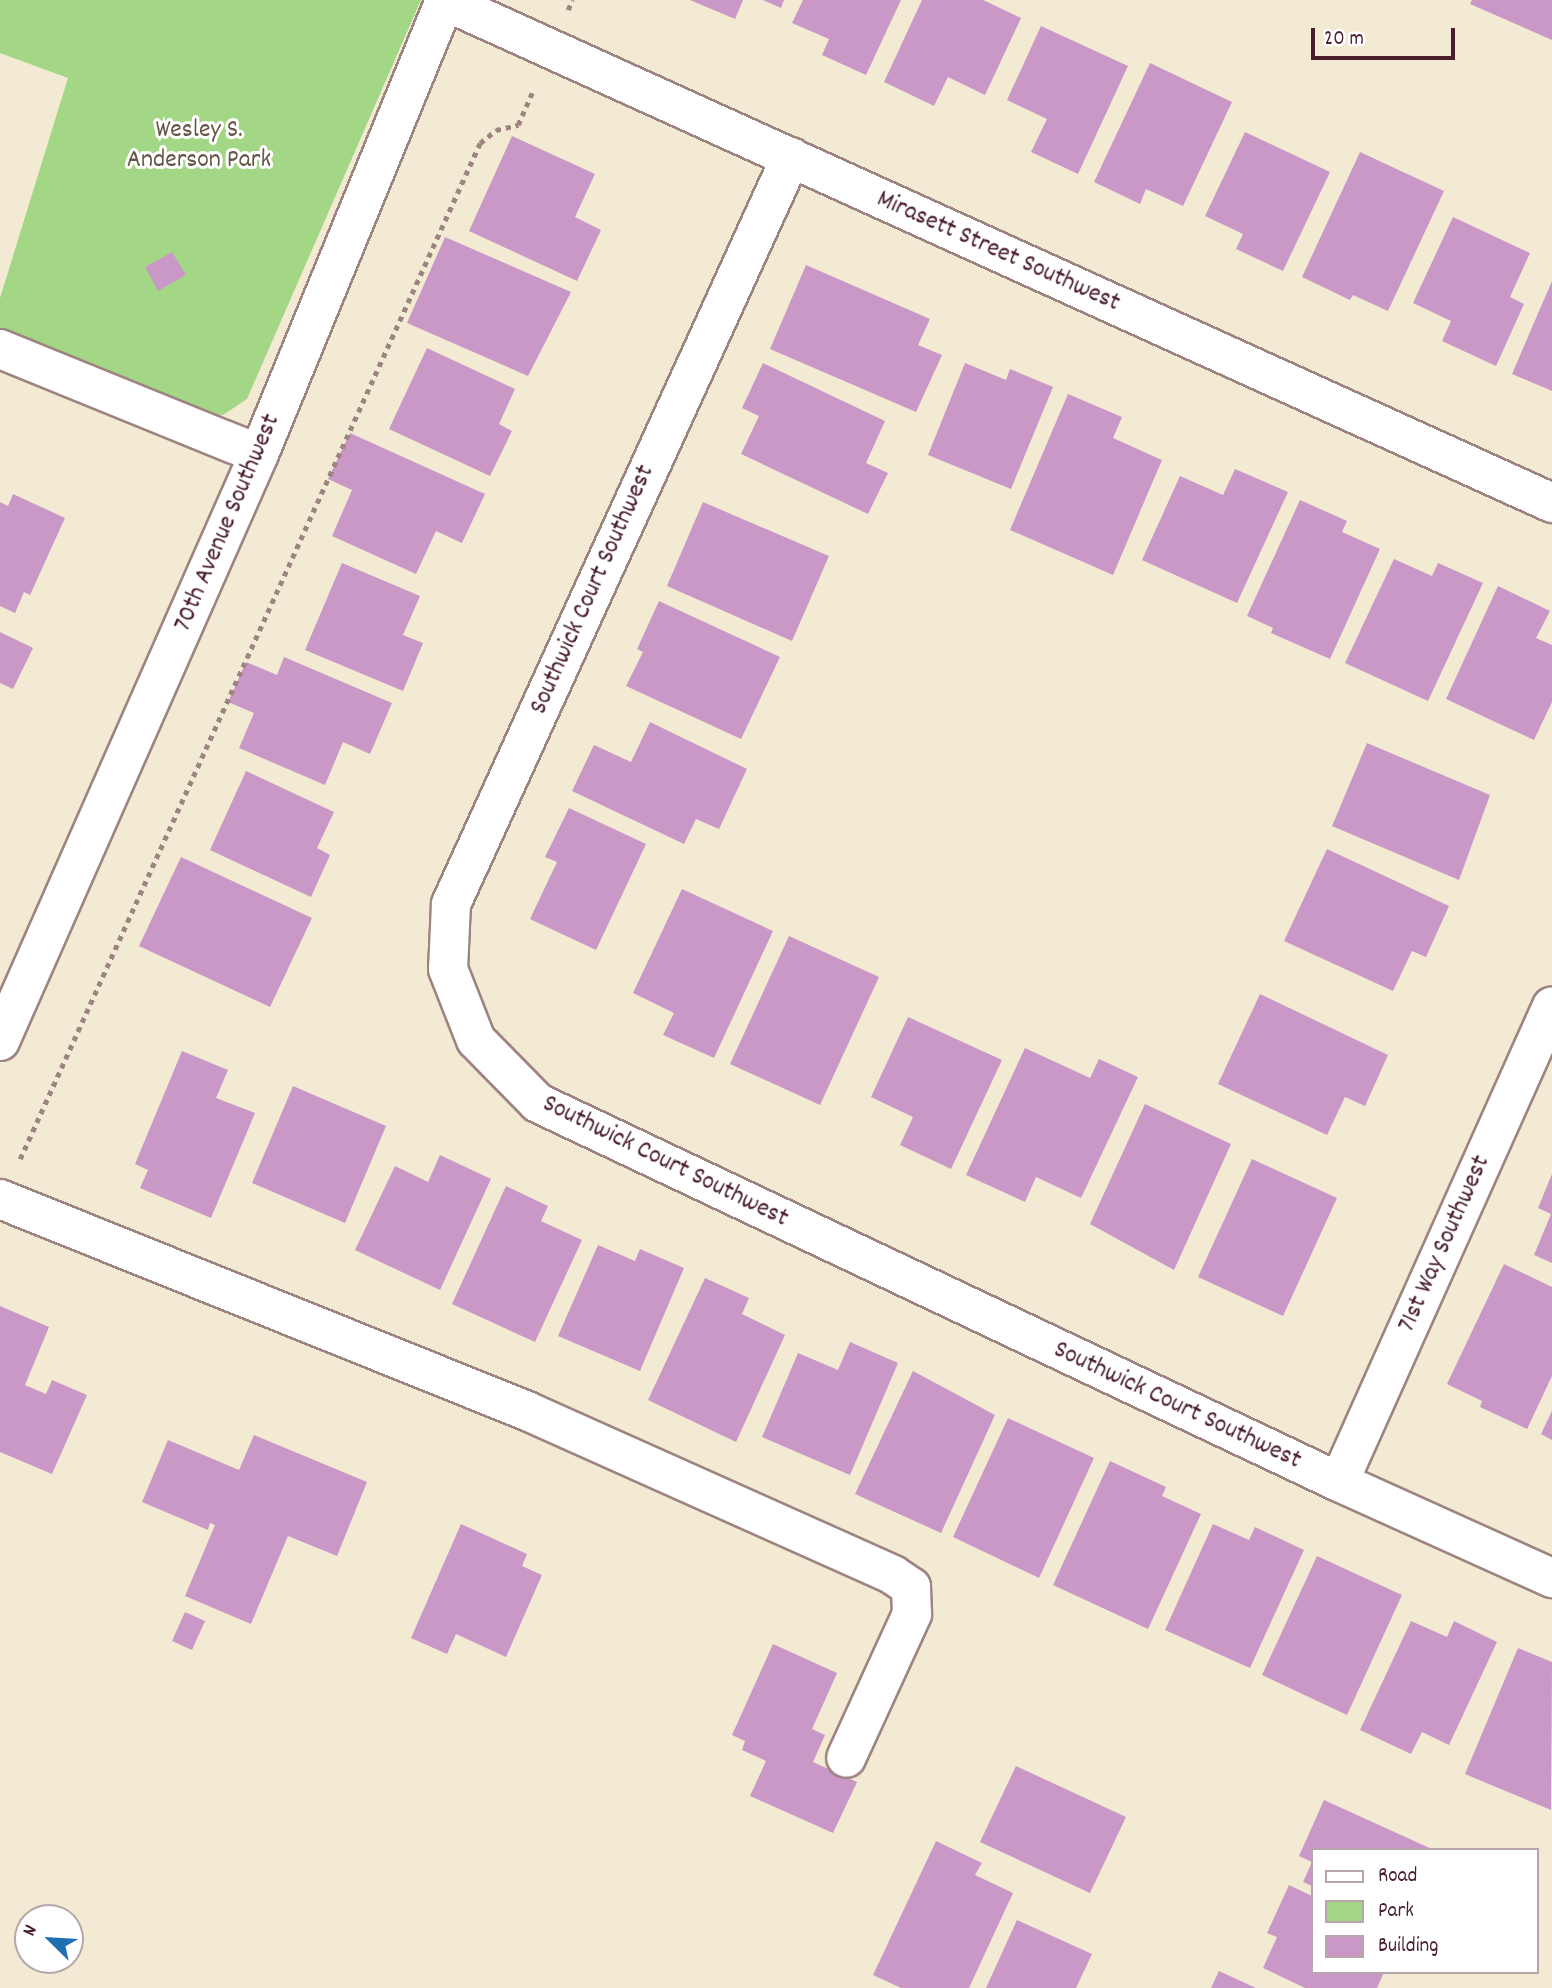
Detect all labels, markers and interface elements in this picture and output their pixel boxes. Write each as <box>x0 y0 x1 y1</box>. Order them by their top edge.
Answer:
scale bar <box>1314 14 1458 58</box>
text: 20 m <box>1324 25 1364 55</box>
park label: Wesley S. Anderson Park <box>127 115 271 176</box>
street label: Mirasett Street Southwest <box>872 184 1124 320</box>
street label: 70th Avenue Southwest <box>168 410 288 636</box>
street label: Southwick Court Southwest <box>524 461 662 719</box>
street label: Southwick Court Southwest <box>537 1089 793 1235</box>
street label: 71st Way Southwest <box>1392 1151 1498 1337</box>
street label: Southwick Court Southwest <box>1048 1335 1306 1477</box>
legend <box>1310 1848 1538 1974</box>
text: Road <box>1378 1862 1417 1892</box>
text: Park <box>1378 1897 1414 1927</box>
north arrow <box>14 1904 84 1974</box>
text: N <box>17 1921 45 1941</box>
text: Building <box>1378 1932 1438 1962</box>

